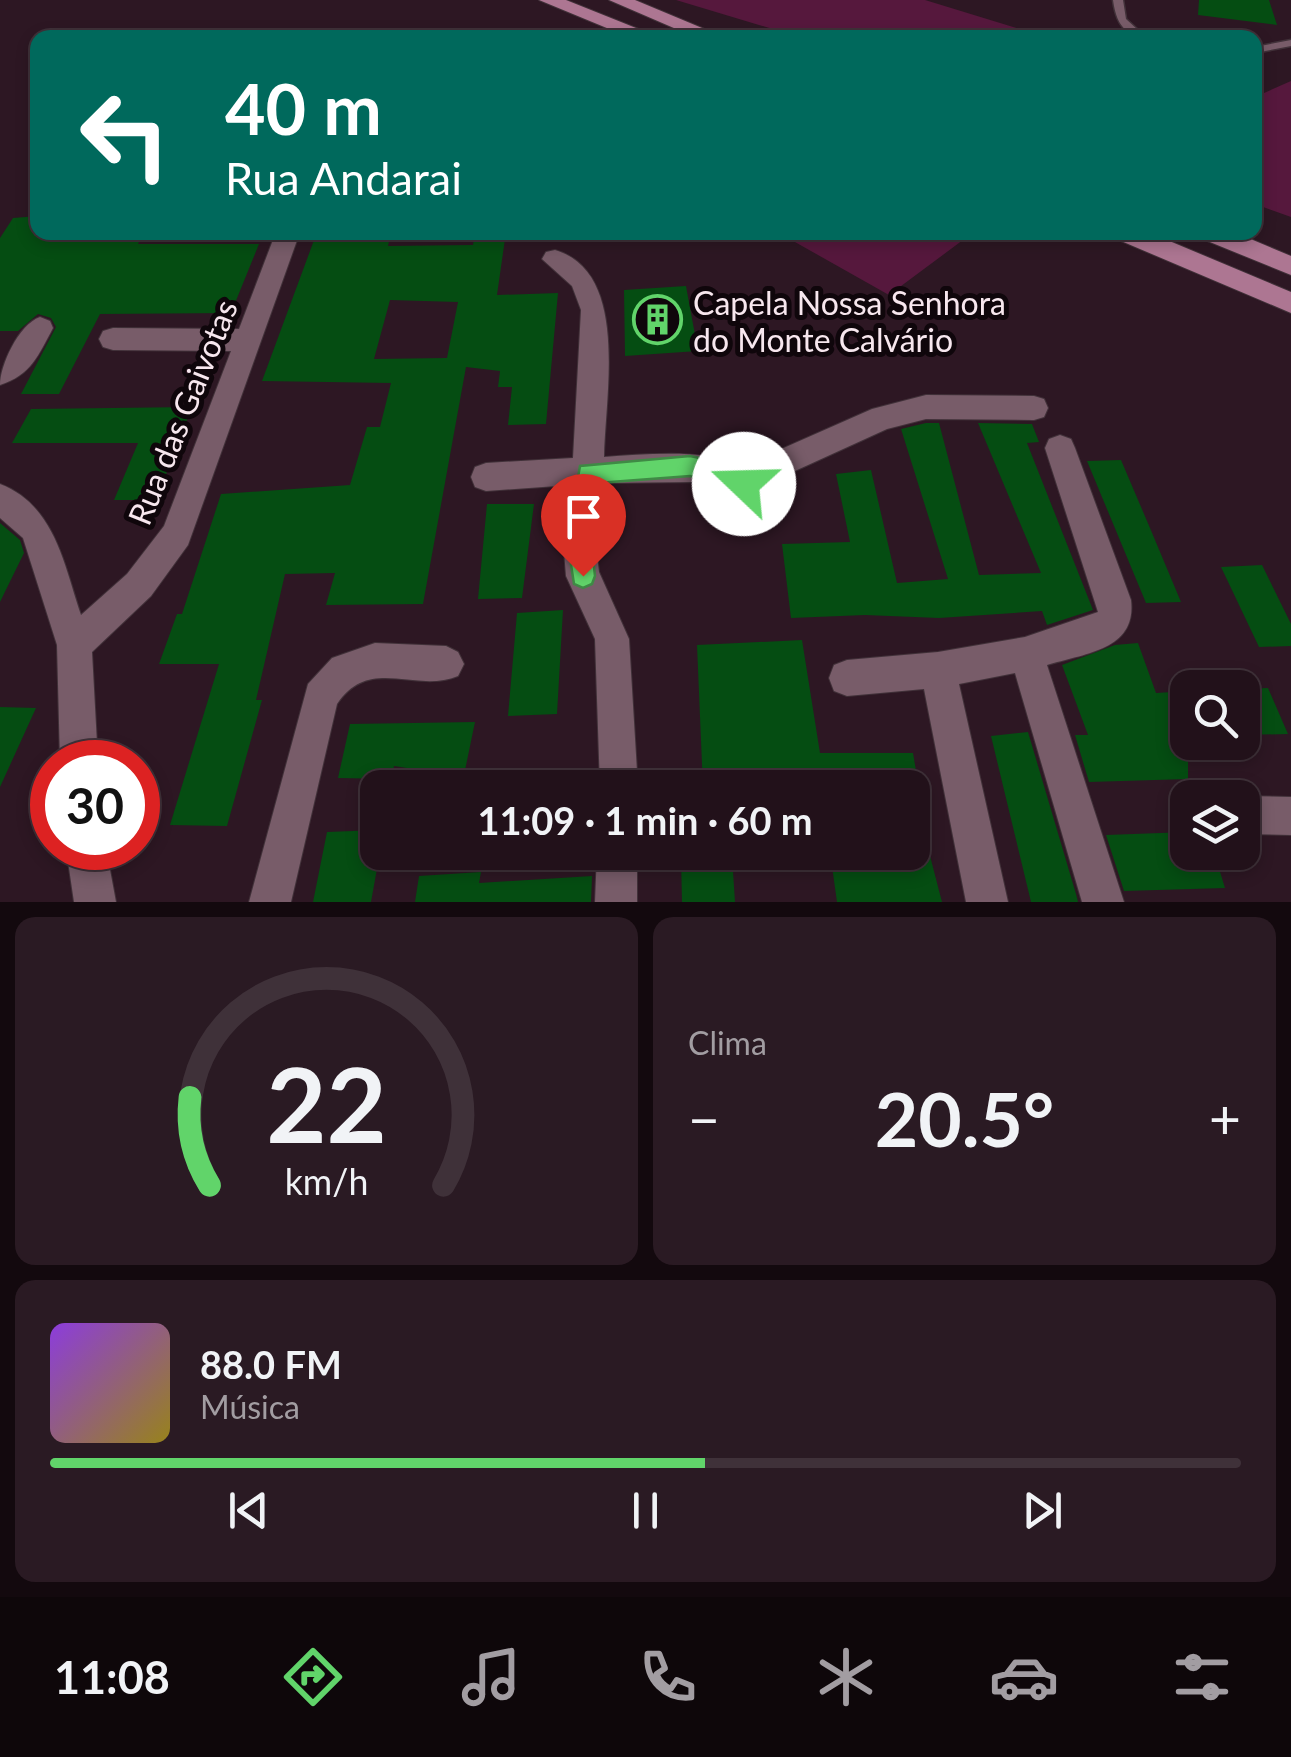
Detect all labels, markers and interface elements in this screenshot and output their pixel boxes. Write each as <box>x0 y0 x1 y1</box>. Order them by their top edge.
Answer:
text: 40 m <box>225 66 382 150</box>
icon: left <box>60 70 190 200</box>
text: Rua Andarai <box>225 151 462 205</box>
place label: Capela Nossa Senhora do Monte Calvário <box>693 283 1006 359</box>
street label: Rua das Gaivotas <box>119 294 245 530</box>
building icon: Capela Nossa Senhora do Monte Calvário <box>632 294 684 346</box>
position arrow <box>692 432 796 536</box>
pin <box>541 474 626 577</box>
icon: arrive <box>556 489 611 544</box>
map controls <box>1170 670 1260 870</box>
button: search <box>1170 670 1260 760</box>
speed limit sign: 30 <box>30 740 160 870</box>
button: layers <box>1170 780 1260 870</box>
text: 11:09 · 1 min · 60 m <box>477 797 813 843</box>
text: Clima <box>688 1023 767 1062</box>
text: 22 <box>266 1040 387 1165</box>
text: 20.5° <box>875 1073 1054 1163</box>
text: − <box>688 1085 720 1151</box>
text: + <box>1209 1085 1241 1151</box>
text: km/h <box>285 1160 368 1203</box>
text: 88.0 FM <box>200 1341 342 1387</box>
text: Música <box>200 1387 300 1426</box>
icon: previous <box>221 1483 276 1538</box>
icon: pause <box>618 1483 673 1538</box>
icon: next <box>1015 1483 1070 1538</box>
icon: directions <box>278 1642 348 1712</box>
icon: music <box>456 1642 526 1712</box>
icon: phone <box>633 1642 703 1712</box>
icon: climate <box>811 1642 881 1712</box>
icon: car <box>989 1642 1059 1712</box>
icon: filters <box>1167 1642 1237 1712</box>
text: 11:08 <box>54 1650 170 1704</box>

